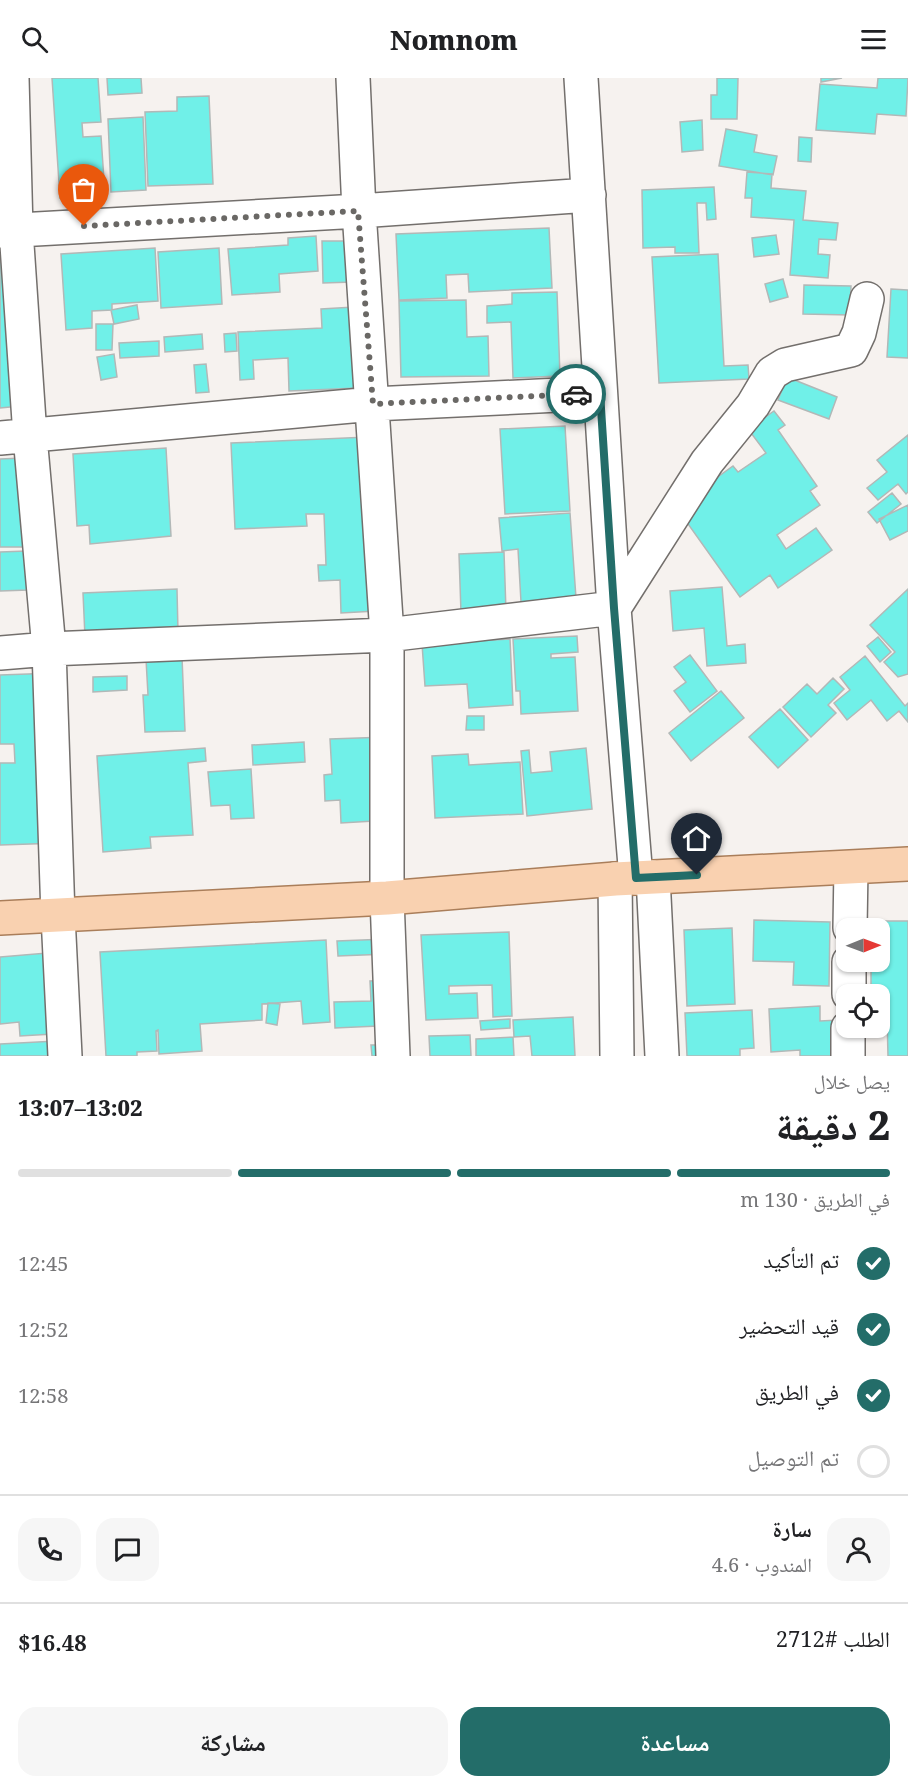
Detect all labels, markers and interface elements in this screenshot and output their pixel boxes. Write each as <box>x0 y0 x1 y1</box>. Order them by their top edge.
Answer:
text: Nomnom <box>390 21 518 58</box>
icon: search <box>18 23 51 56</box>
icon: menu <box>857 23 890 56</box>
pin <box>58 164 109 226</box>
icon: bag <box>67 173 100 206</box>
courier <box>546 364 606 424</box>
icon: car <box>560 378 593 411</box>
pin <box>671 813 722 875</box>
icon: home <box>680 822 713 855</box>
north arrow <box>836 918 890 972</box>
map controls <box>836 918 890 1038</box>
button: locate <box>836 984 890 1038</box>
text: يصل خلال <box>814 1068 890 1095</box>
text: 13:02–13:07 <box>18 1092 143 1122</box>
text: 2 دقيقة <box>776 1098 890 1151</box>
text: في الطريق · 130 m <box>740 1186 890 1213</box>
text: تم التأكيد <box>763 1244 839 1274</box>
icon: check <box>857 1247 890 1280</box>
text: 12:45 <box>18 1250 68 1277</box>
text: قيد التحضير <box>739 1310 839 1340</box>
icon: check <box>857 1313 890 1346</box>
text: 12:52 <box>18 1316 68 1343</box>
text: في الطريق <box>755 1376 839 1406</box>
icon: check <box>857 1379 890 1412</box>
text: 12:58 <box>18 1382 68 1409</box>
text: تم التوصيل <box>748 1442 839 1472</box>
text: سارة <box>773 1513 812 1543</box>
button: phone <box>18 1518 81 1581</box>
button: chat <box>96 1518 159 1581</box>
button: person <box>827 1518 890 1581</box>
text: المندوب · 4.6 <box>712 1551 812 1578</box>
text: الطلب #2712 <box>776 1623 890 1653</box>
text: $16.48 <box>18 1627 87 1657</box>
button: مشاركة <box>18 1707 448 1776</box>
button: مساعدة <box>460 1707 890 1776</box>

